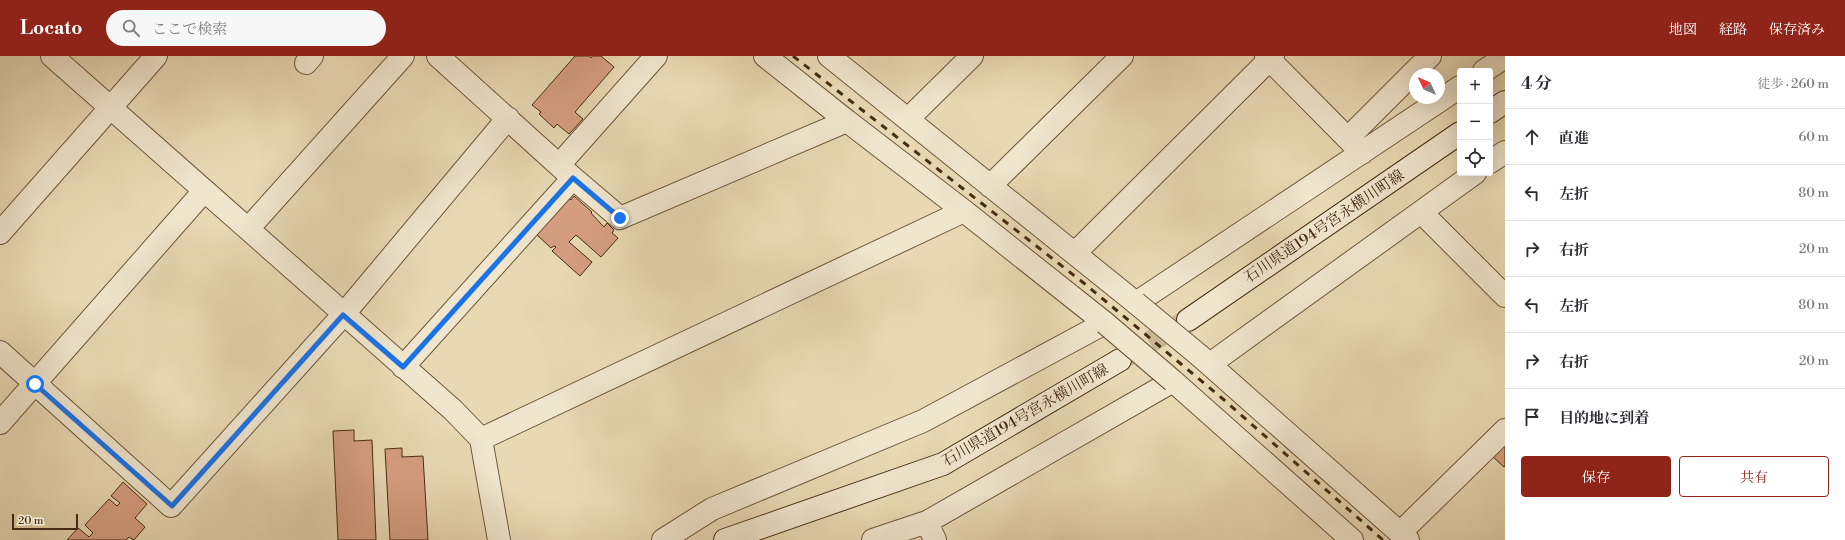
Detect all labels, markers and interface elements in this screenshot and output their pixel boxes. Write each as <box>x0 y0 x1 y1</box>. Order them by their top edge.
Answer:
search box <box>106 10 386 46</box>
text: Locato <box>20 16 82 40</box>
icon: search <box>120 17 142 39</box>
text: ここで検索 <box>152 20 227 39</box>
text: 地図 <box>1669 21 1697 39</box>
text: 経路 <box>1719 21 1747 39</box>
text: 保存済み <box>1769 21 1825 39</box>
north arrow <box>1409 68 1445 104</box>
map controls <box>1457 68 1493 176</box>
button: + <box>1457 68 1493 104</box>
text: 4 分 <box>1521 73 1552 95</box>
text: 徒歩 · 260 m <box>1758 76 1829 92</box>
button: − <box>1457 104 1493 140</box>
icon: ahead <box>1521 126 1543 148</box>
text: 直進 <box>1559 129 1589 148</box>
text: 60 m <box>1798 129 1829 145</box>
button: locate <box>1457 140 1493 176</box>
street label: 石川県道194号宮永横川町線 <box>1241 166 1408 287</box>
icon: left <box>1521 182 1543 204</box>
text: 左折 <box>1559 185 1589 204</box>
text: 80 m <box>1798 185 1829 201</box>
route end <box>611 209 629 227</box>
icon: right <box>1521 238 1543 260</box>
text: 右折 <box>1559 241 1589 260</box>
text: 20 m <box>1799 241 1829 257</box>
icon: left <box>1521 294 1543 316</box>
text: 左折 <box>1559 297 1589 316</box>
text: 80 m <box>1798 297 1829 313</box>
icon: right <box>1521 350 1543 372</box>
text: 右折 <box>1559 353 1589 372</box>
text: 20 m <box>1799 353 1829 369</box>
street label: 石川県道194号宮永横川町線 <box>939 360 1112 471</box>
route start <box>26 375 44 393</box>
icon: arrive <box>1521 406 1543 428</box>
text: 目的地に到着 <box>1559 409 1649 428</box>
button: 保存 <box>1521 456 1671 497</box>
button: 共有 <box>1679 456 1829 497</box>
scale bar <box>12 512 78 531</box>
text: 20 m <box>18 514 43 528</box>

